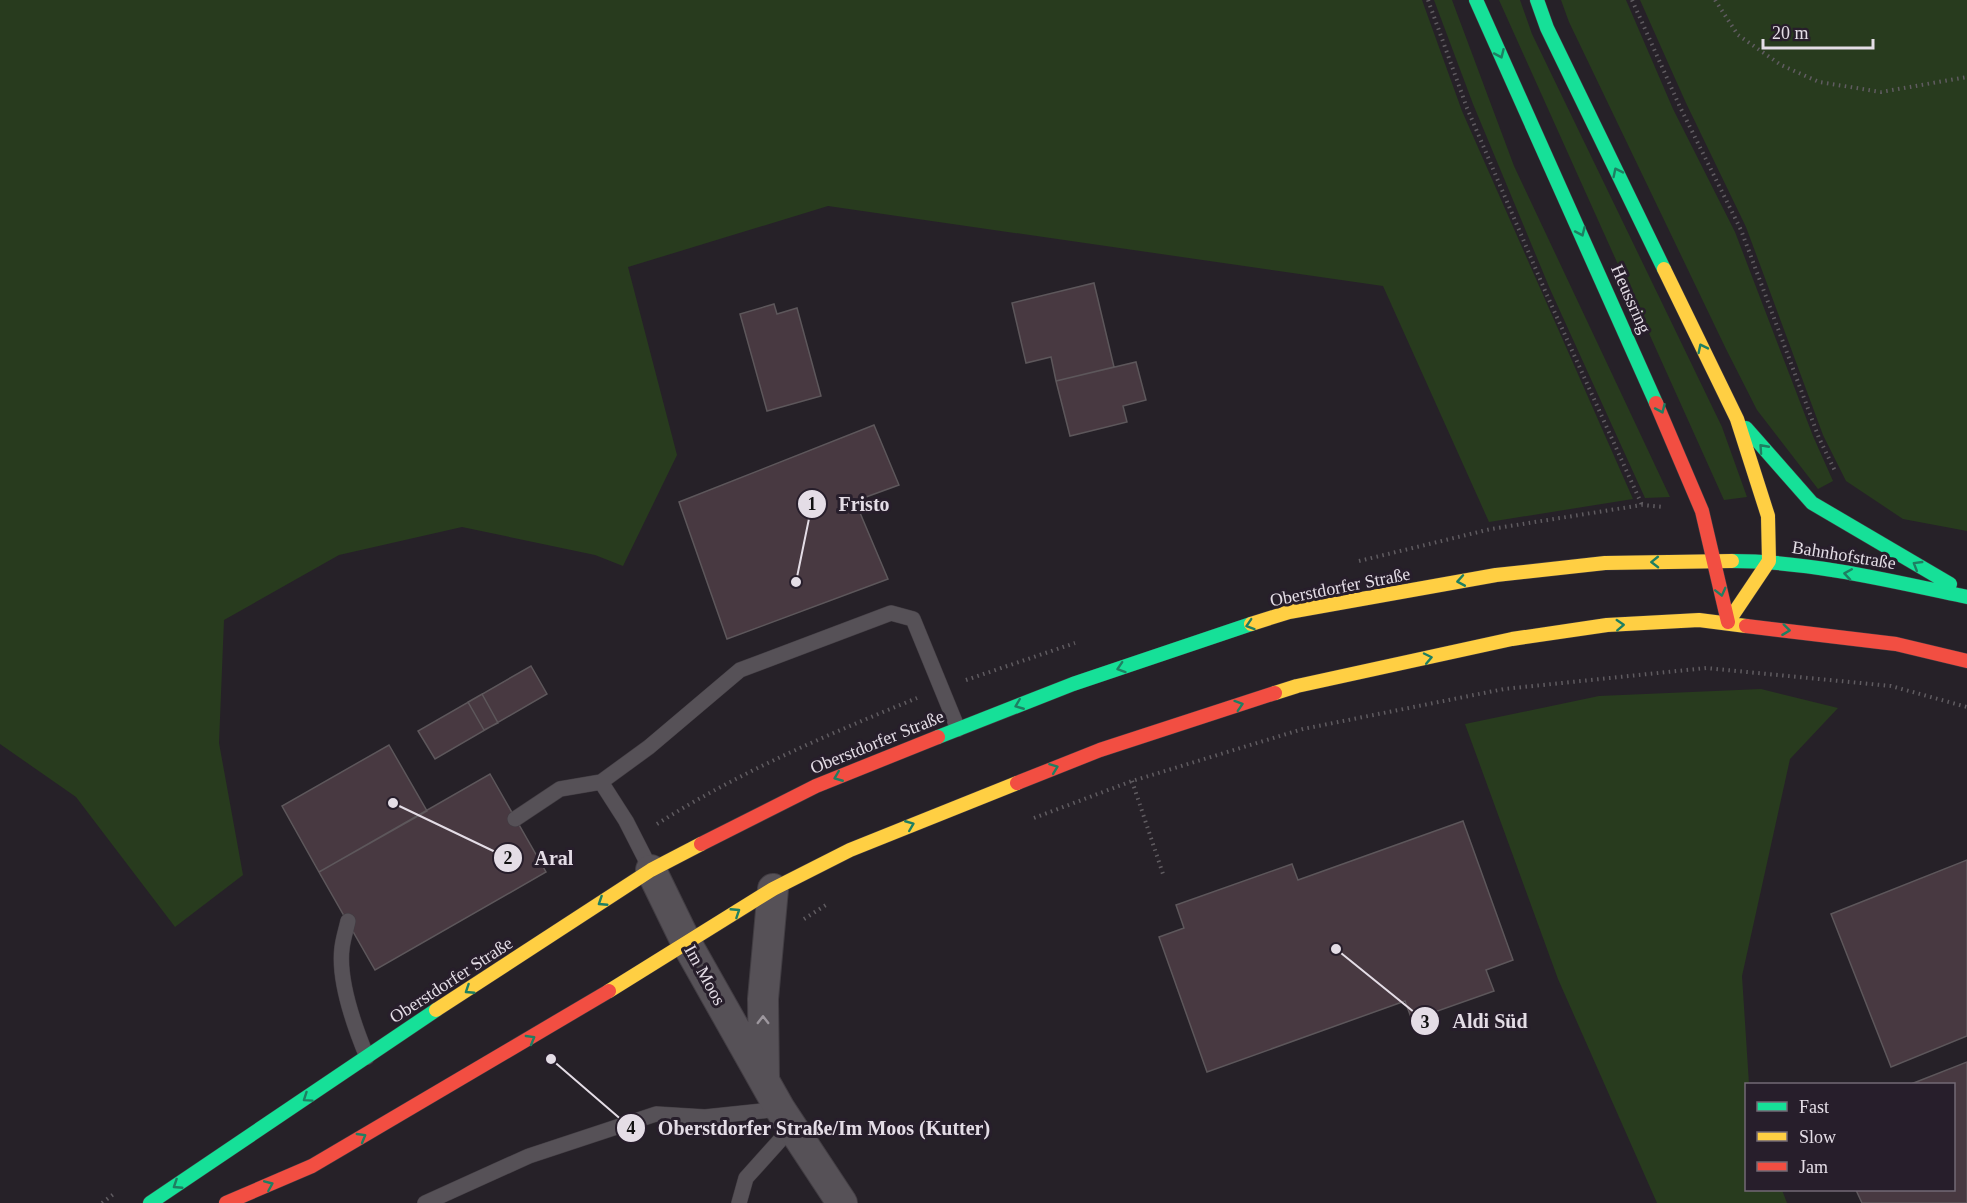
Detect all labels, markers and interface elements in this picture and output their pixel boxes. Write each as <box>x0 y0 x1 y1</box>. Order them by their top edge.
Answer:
scale bar <box>1763 12 1872 50</box>
text: 20 m <box>1772 23 1809 43</box>
one-way arrow <box>1493 48 1505 59</box>
one-way arrow <box>1613 168 1624 179</box>
one-way arrow <box>1573 225 1585 236</box>
street label: Heussring <box>1607 262 1655 336</box>
one-way arrow <box>1698 343 1710 354</box>
one-way arrow <box>1654 403 1666 414</box>
one-way arrow <box>1759 444 1770 455</box>
callout: Fristo <box>797 485 902 523</box>
text: Fristo <box>838 493 890 515</box>
text: 1 <box>808 494 817 514</box>
street label: Bahnhofstraße <box>1791 537 1897 573</box>
one-way arrow <box>1650 556 1659 568</box>
one-way arrow <box>1913 560 1923 572</box>
street label: Oberstdorfer Straße <box>1268 564 1412 610</box>
one-way arrow <box>1843 568 1853 580</box>
one-way arrow <box>1456 574 1466 587</box>
one-way arrow <box>1713 586 1726 596</box>
one-way arrow <box>1245 618 1256 630</box>
one-way arrow <box>1615 618 1624 631</box>
one-way arrow <box>1782 623 1791 635</box>
one-way arrow <box>1422 652 1432 665</box>
one-way arrow <box>1116 660 1127 673</box>
one-way arrow <box>1014 698 1025 710</box>
one-way arrow <box>1233 700 1244 713</box>
street label: Oberstdorfer Straße <box>807 706 947 778</box>
one-way arrow <box>1048 763 1059 775</box>
one-way arrow <box>833 770 844 782</box>
one-way arrow <box>904 820 915 832</box>
callout: Aral <box>493 839 586 877</box>
text: Aral <box>535 847 574 869</box>
text: 2 <box>504 848 513 868</box>
one-way arrow <box>598 895 609 906</box>
one-way arrow <box>730 908 740 920</box>
street label: Oberstdorfer Straße <box>386 933 516 1027</box>
street label: Im Moos <box>680 942 730 1008</box>
one-way arrow <box>465 982 475 994</box>
callout: Aldi Süd <box>1410 1002 1539 1040</box>
text: Aldi Süd <box>1452 1010 1528 1032</box>
text: 3 <box>1421 1012 1430 1032</box>
one-way arrow <box>757 1016 770 1025</box>
one-way arrow <box>525 1034 535 1046</box>
legend <box>1745 1083 1955 1191</box>
one-way arrow <box>303 1091 314 1102</box>
text: Fast <box>1799 1097 1829 1117</box>
callout: Oberstdorfer Straße/Im Moos (Kutter) <box>616 1109 1003 1147</box>
text: Oberstdorfer Straße/Im Moos (Kutter) <box>658 1117 990 1140</box>
text: 4 <box>627 1118 636 1138</box>
text: Slow <box>1799 1127 1836 1147</box>
one-way arrow <box>356 1132 366 1144</box>
text: Jam <box>1799 1157 1828 1177</box>
one-way arrow <box>173 1178 184 1189</box>
one-way arrow <box>263 1180 274 1192</box>

